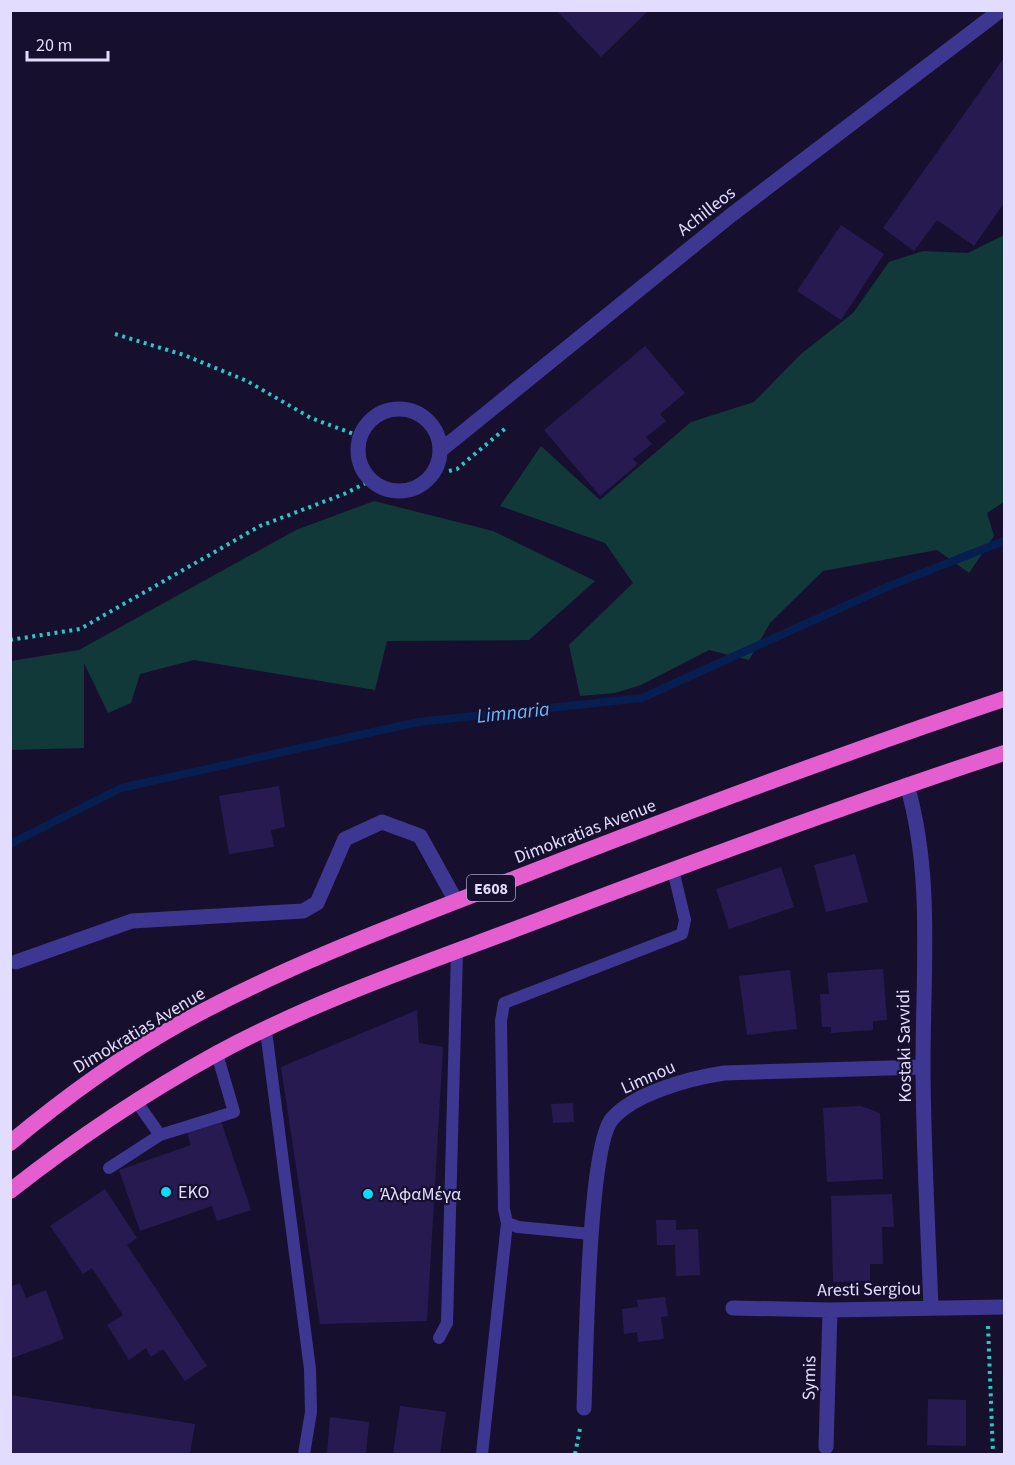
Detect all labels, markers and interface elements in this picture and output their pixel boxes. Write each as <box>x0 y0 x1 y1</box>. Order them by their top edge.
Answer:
scale bar <box>27 24 108 62</box>
text: 20 m <box>36 33 72 58</box>
street label: Achilleos <box>672 181 741 242</box>
water label: Limnaria <box>475 695 551 731</box>
street label: Dimokratias Avenue <box>511 793 660 870</box>
road number: E608 <box>467 875 515 901</box>
street label: Dimokratias Avenue <box>69 981 210 1080</box>
street label: Kostaki Savvidi <box>891 989 918 1103</box>
street label: Limnou <box>617 1054 680 1101</box>
place label: EKO <box>178 1180 210 1205</box>
place label: ΆλφαΜέγα <box>380 1182 461 1207</box>
marker: EKO <box>159 1185 173 1199</box>
marker: ΆλφαΜέγα <box>361 1187 375 1201</box>
street label: Aresti Sergiou <box>817 1276 921 1303</box>
street label: Symis <box>797 1355 822 1401</box>

